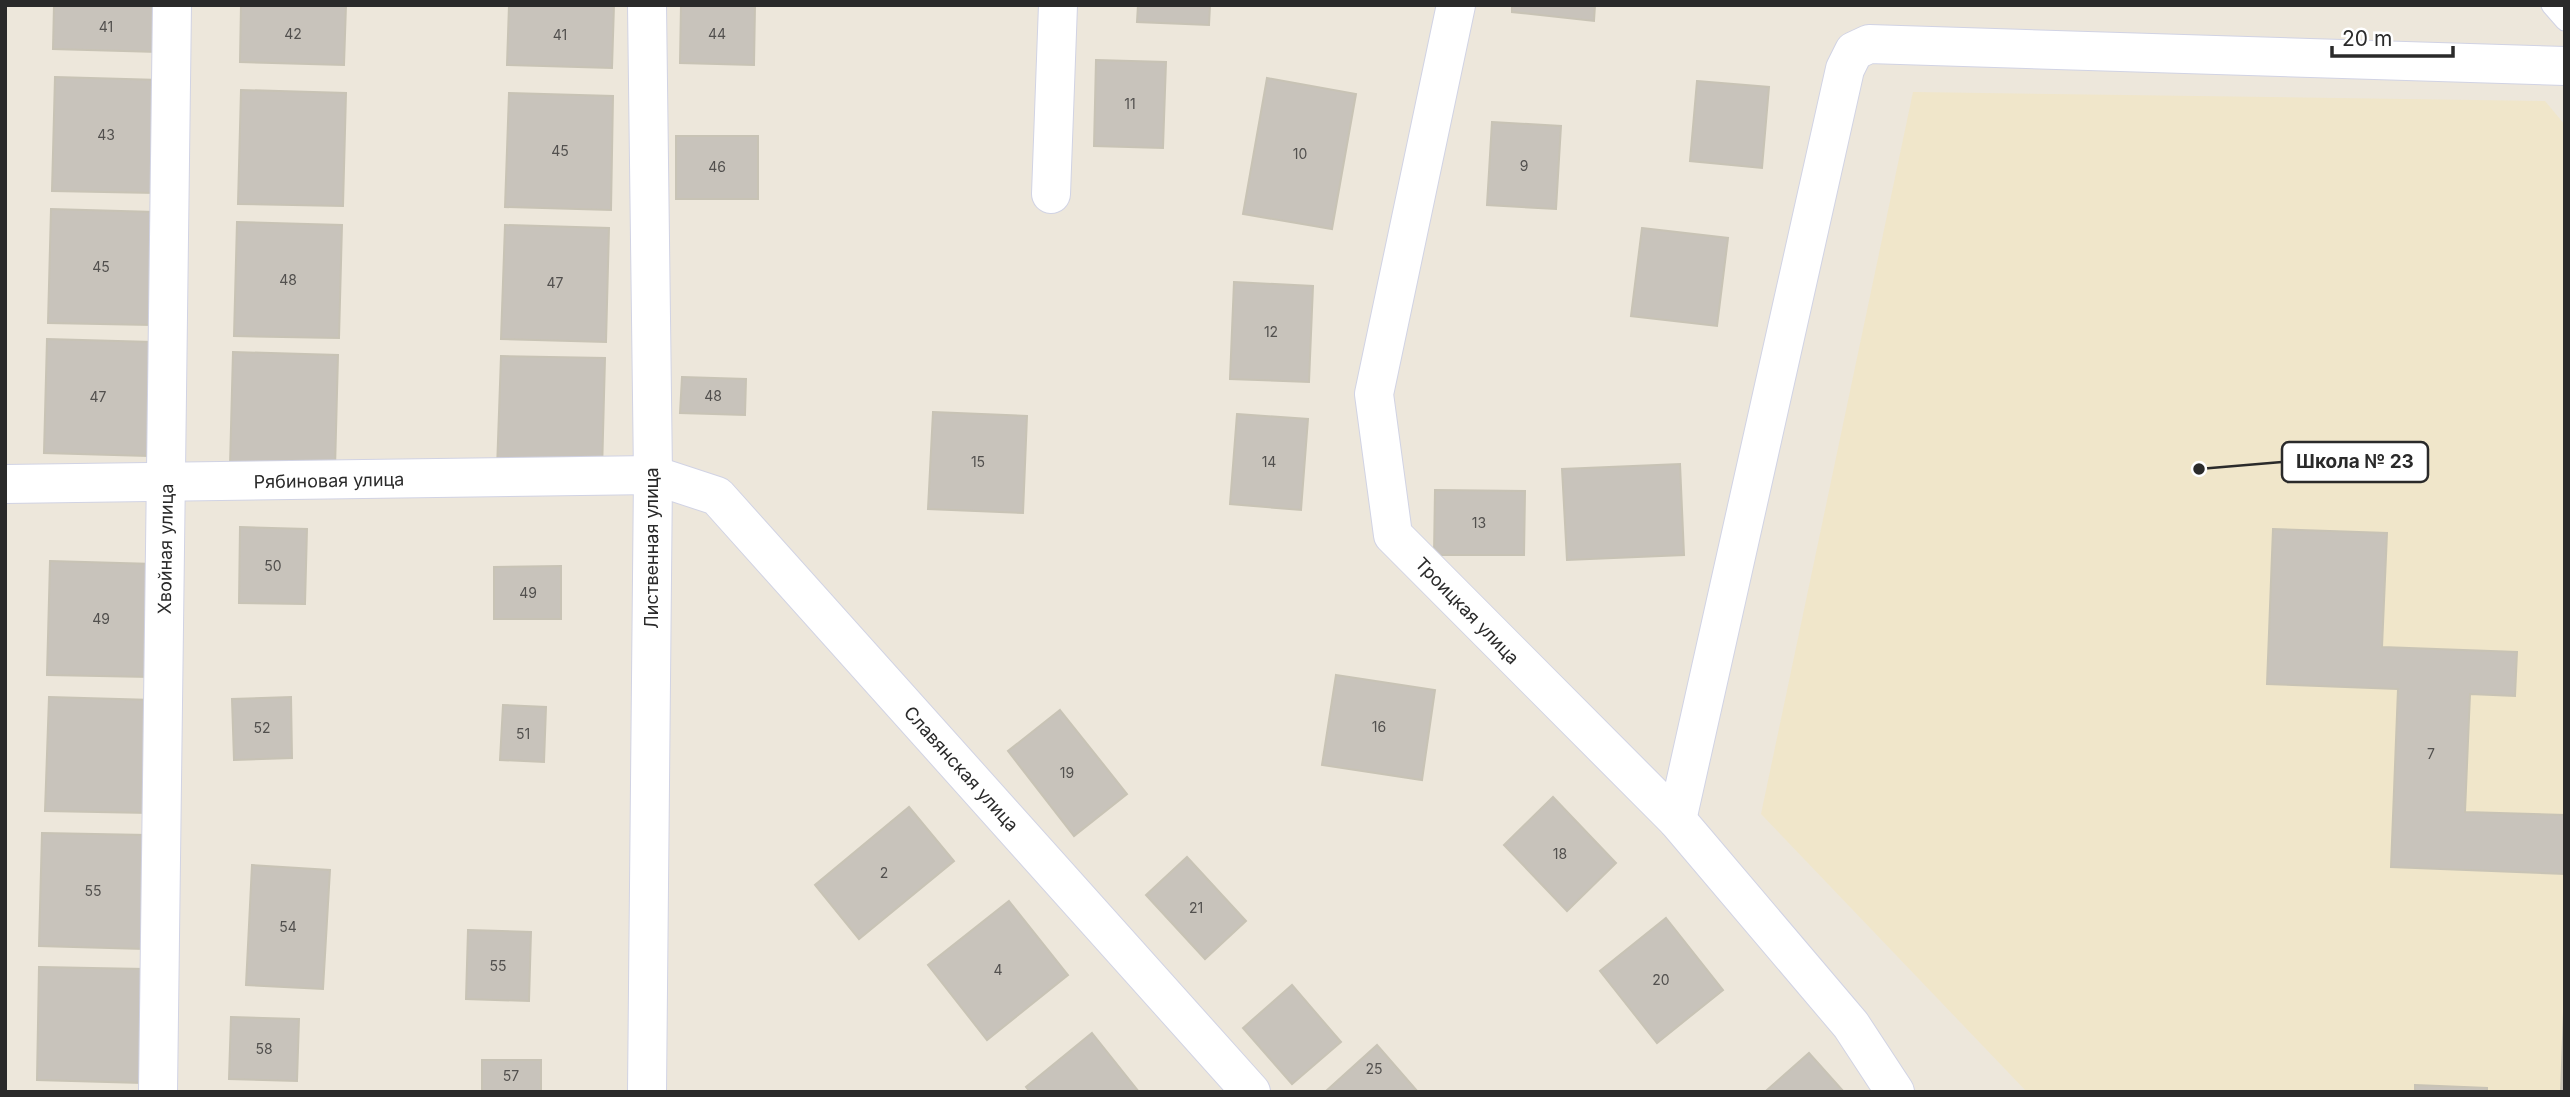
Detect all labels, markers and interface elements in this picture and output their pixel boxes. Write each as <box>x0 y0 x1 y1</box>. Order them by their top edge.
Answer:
scale bar <box>2332 14 2453 58</box>
house number: 41 <box>99 18 113 35</box>
house number: 42 <box>284 25 302 42</box>
house number: 44 <box>708 25 726 42</box>
house number: 41 <box>553 26 567 43</box>
text: 20 m <box>2342 26 2392 51</box>
house number: 11 <box>1124 95 1136 112</box>
house number: 43 <box>97 126 115 143</box>
house number: 45 <box>551 142 569 159</box>
house number: 10 <box>1293 145 1307 162</box>
house number: 9 <box>1520 157 1528 174</box>
house number: 46 <box>708 158 726 175</box>
house number: 45 <box>92 258 110 275</box>
house number: 48 <box>279 271 297 288</box>
house number: 47 <box>547 274 564 291</box>
house number: 12 <box>1264 323 1278 340</box>
house number: 48 <box>704 387 722 404</box>
house number: 47 <box>90 388 107 405</box>
callout: Школа № 23 <box>2282 442 2428 482</box>
text: Школа № 23 <box>2296 450 2414 473</box>
house number: 15 <box>971 453 985 470</box>
house number: 14 <box>1262 453 1276 470</box>
street label: Лиственная улица <box>641 467 662 629</box>
street label: Рябиновая улица <box>253 469 405 492</box>
street label: Хвойная улица <box>154 483 177 615</box>
house number: 13 <box>1472 514 1486 531</box>
street label: Троицкая улица <box>1411 553 1523 668</box>
house number: 50 <box>264 557 282 574</box>
house number: 49 <box>519 584 537 601</box>
house number: 49 <box>92 610 110 627</box>
street label: Славянская улица <box>900 702 1023 835</box>
house number: 16 <box>1372 718 1386 735</box>
house number: 52 <box>253 719 271 736</box>
house number: 51 <box>516 725 530 742</box>
house number: 7 <box>2427 745 2435 762</box>
house number: 19 <box>1060 764 1074 781</box>
house number: 18 <box>1553 845 1567 862</box>
house number: 2 <box>880 864 888 881</box>
house number: 55 <box>84 882 102 899</box>
house number: 21 <box>1189 899 1203 916</box>
house number: 54 <box>279 918 297 935</box>
house number: 55 <box>489 957 507 974</box>
house number: 4 <box>993 961 1003 978</box>
house number: 20 <box>1652 971 1670 988</box>
house number: 58 <box>255 1040 273 1057</box>
house number: 25 <box>1365 1060 1383 1077</box>
house number: 57 <box>503 1067 519 1084</box>

